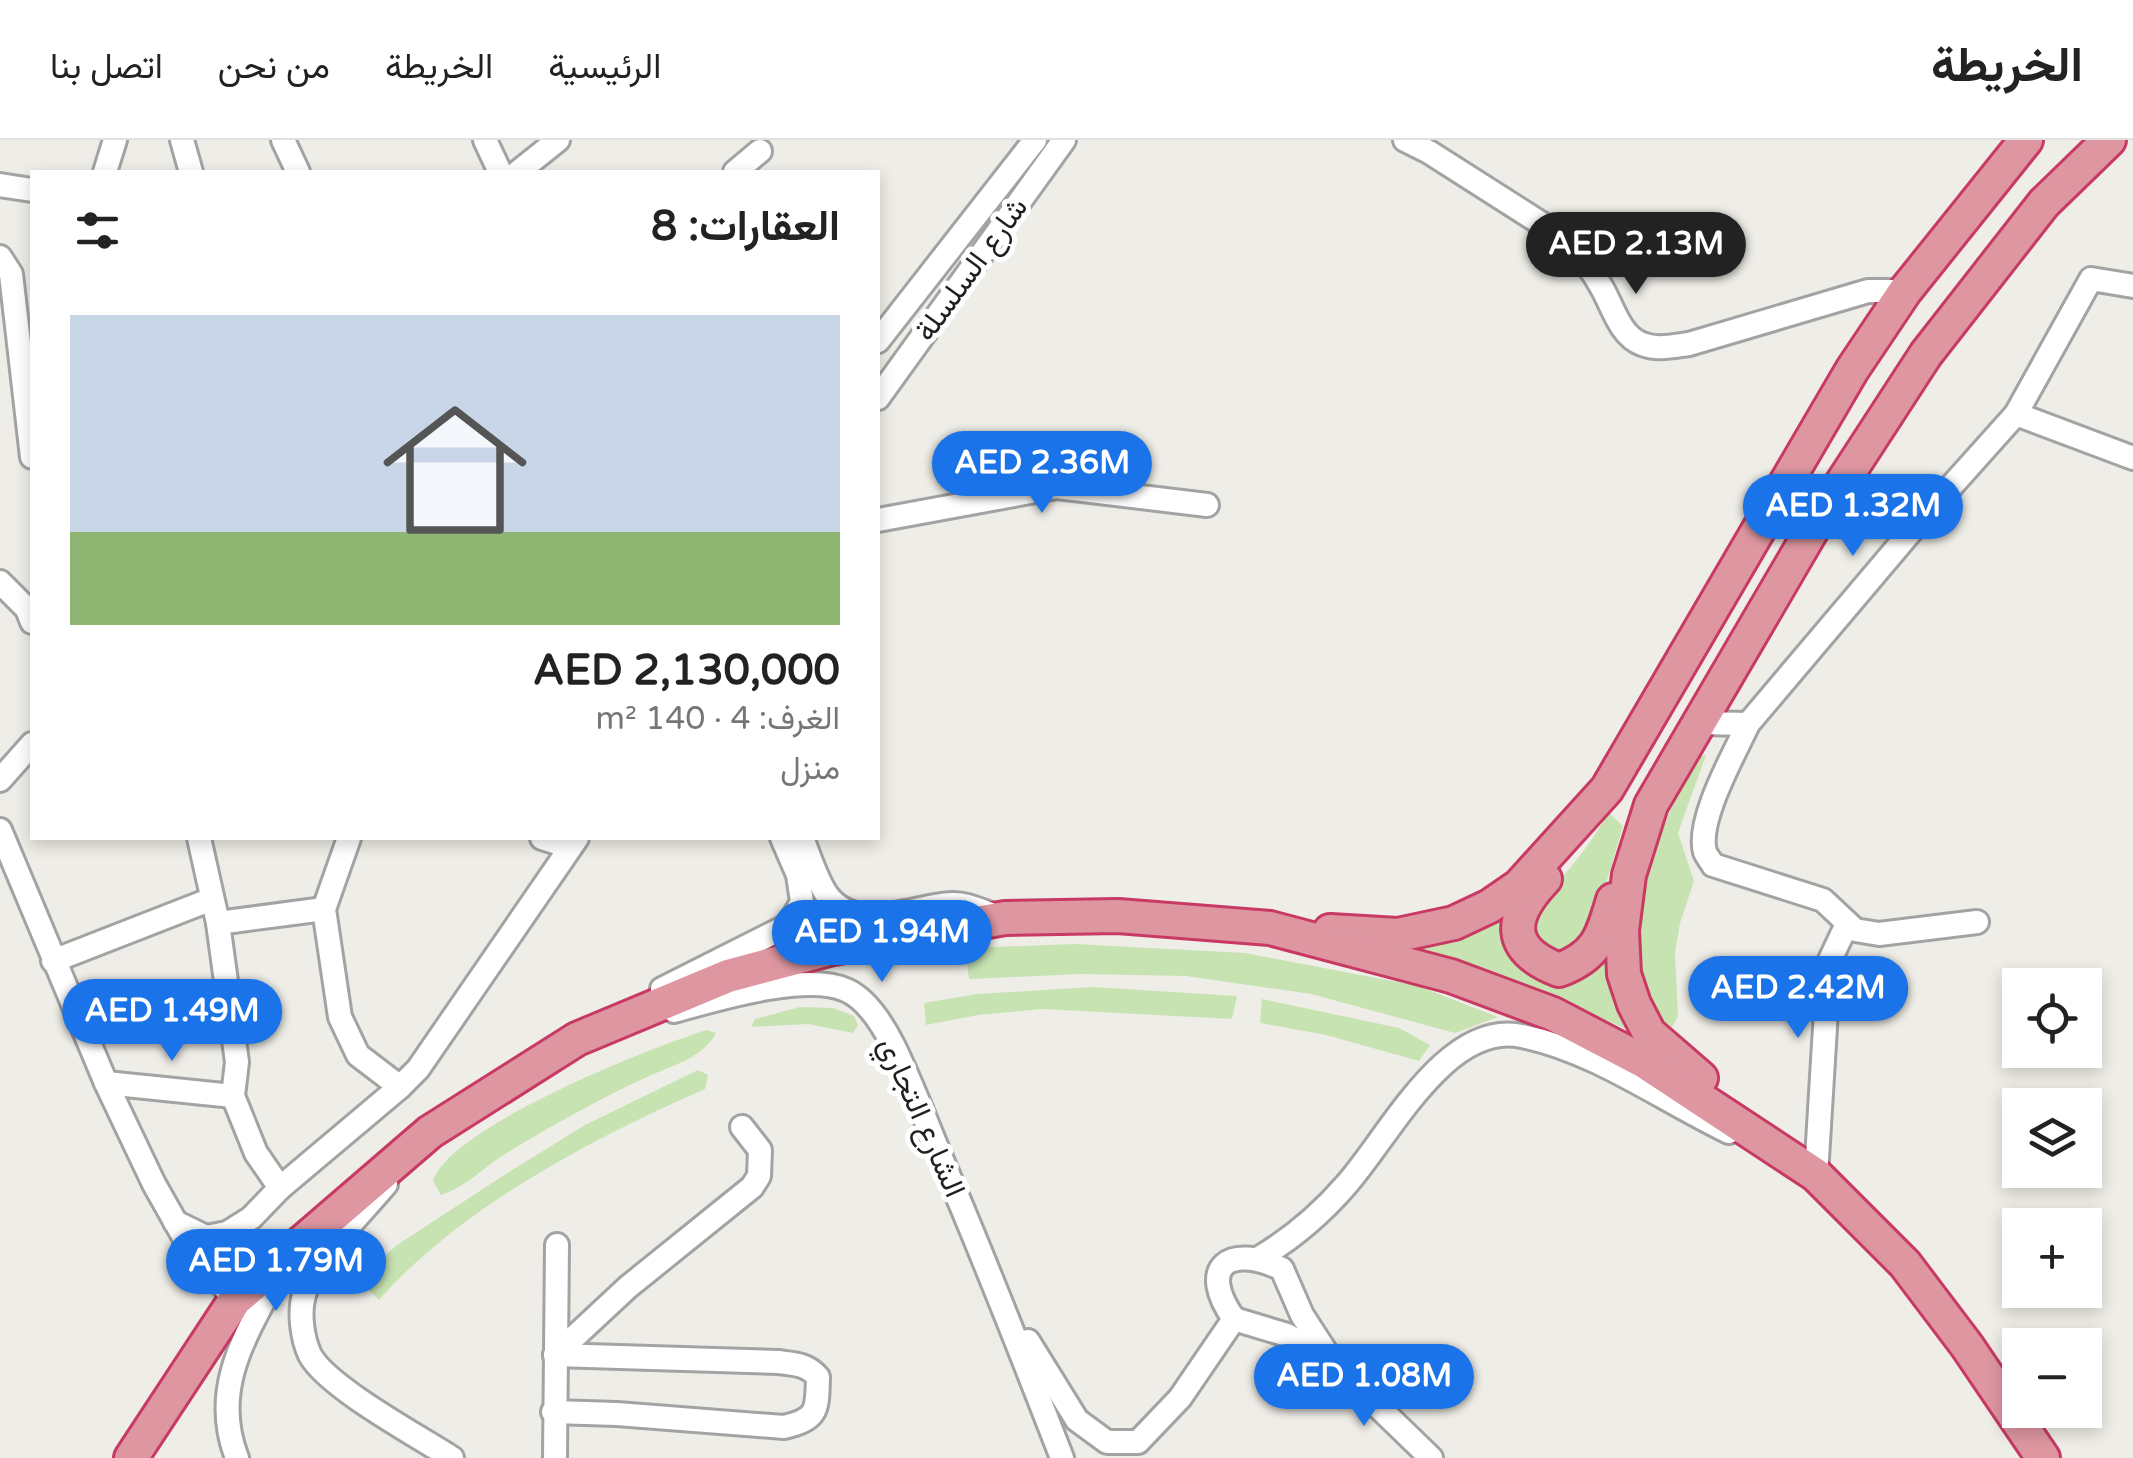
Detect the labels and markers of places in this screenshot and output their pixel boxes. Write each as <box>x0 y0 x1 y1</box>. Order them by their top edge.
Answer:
pin: AED 2.13M <box>1522 212 1750 297</box>
pin: AED 2.36M <box>928 431 1156 516</box>
pin: AED 1.32M <box>1739 474 1967 559</box>
pin: AED 1.94M <box>768 900 996 985</box>
pin: AED 2.42M <box>1684 956 1912 1041</box>
pin: AED 1.49M <box>58 979 286 1064</box>
pin: AED 1.79M <box>162 1229 390 1314</box>
pin: AED 1.08M <box>1250 1344 1478 1429</box>

